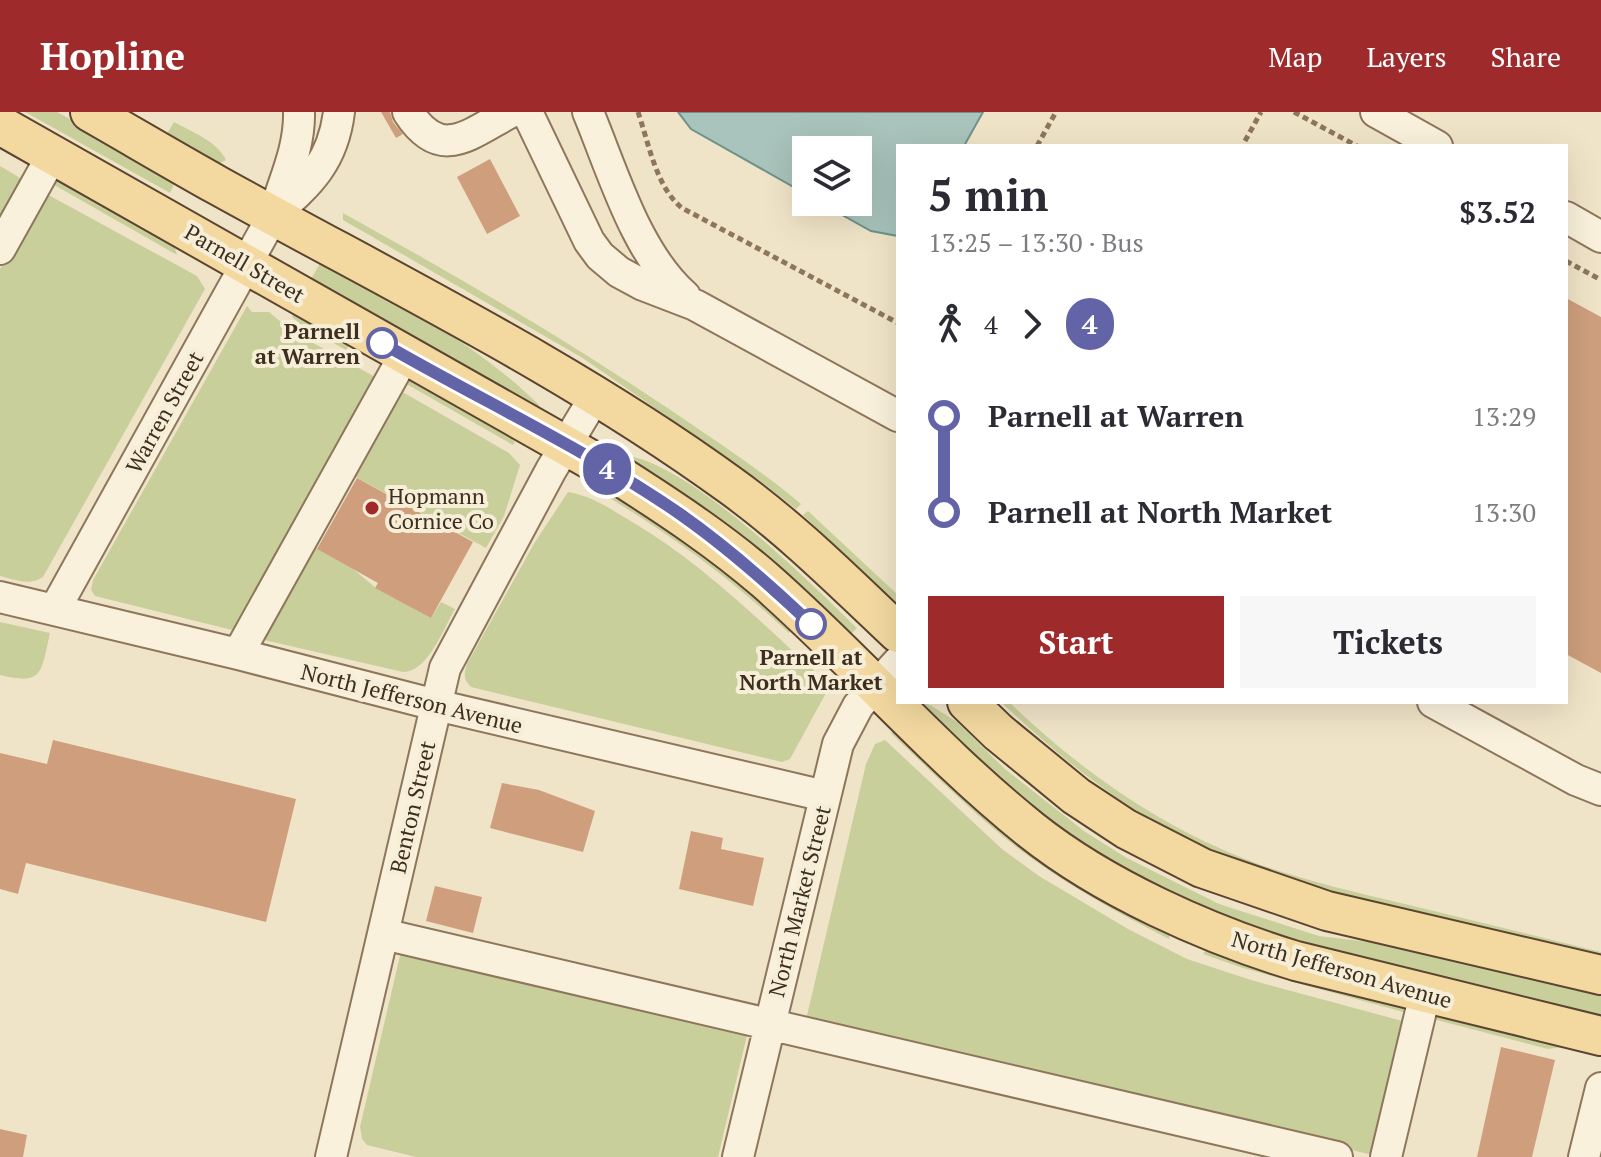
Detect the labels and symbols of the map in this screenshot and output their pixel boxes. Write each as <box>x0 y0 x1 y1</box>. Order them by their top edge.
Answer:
street label: Parnell Street <box>180 217 310 309</box>
place label: Parnell at Warren <box>255 316 360 370</box>
marker: Parnell at Warren <box>367 328 397 358</box>
street label: Warren Street <box>119 346 209 478</box>
line badge: 4 <box>581 443 633 495</box>
place label: Hopmann Cornice Co <box>388 481 494 535</box>
marker: Hopmann Cornice Co <box>363 499 381 517</box>
marker: Parnell at North Market <box>796 609 826 639</box>
place label: Parnell at North Market <box>739 642 883 696</box>
street label: North Jefferson Avenue <box>298 656 526 740</box>
street label: Benton Street <box>383 738 441 876</box>
street label: North Market Street <box>761 802 837 1000</box>
street label: North Jefferson Avenue <box>1229 924 1455 1014</box>

